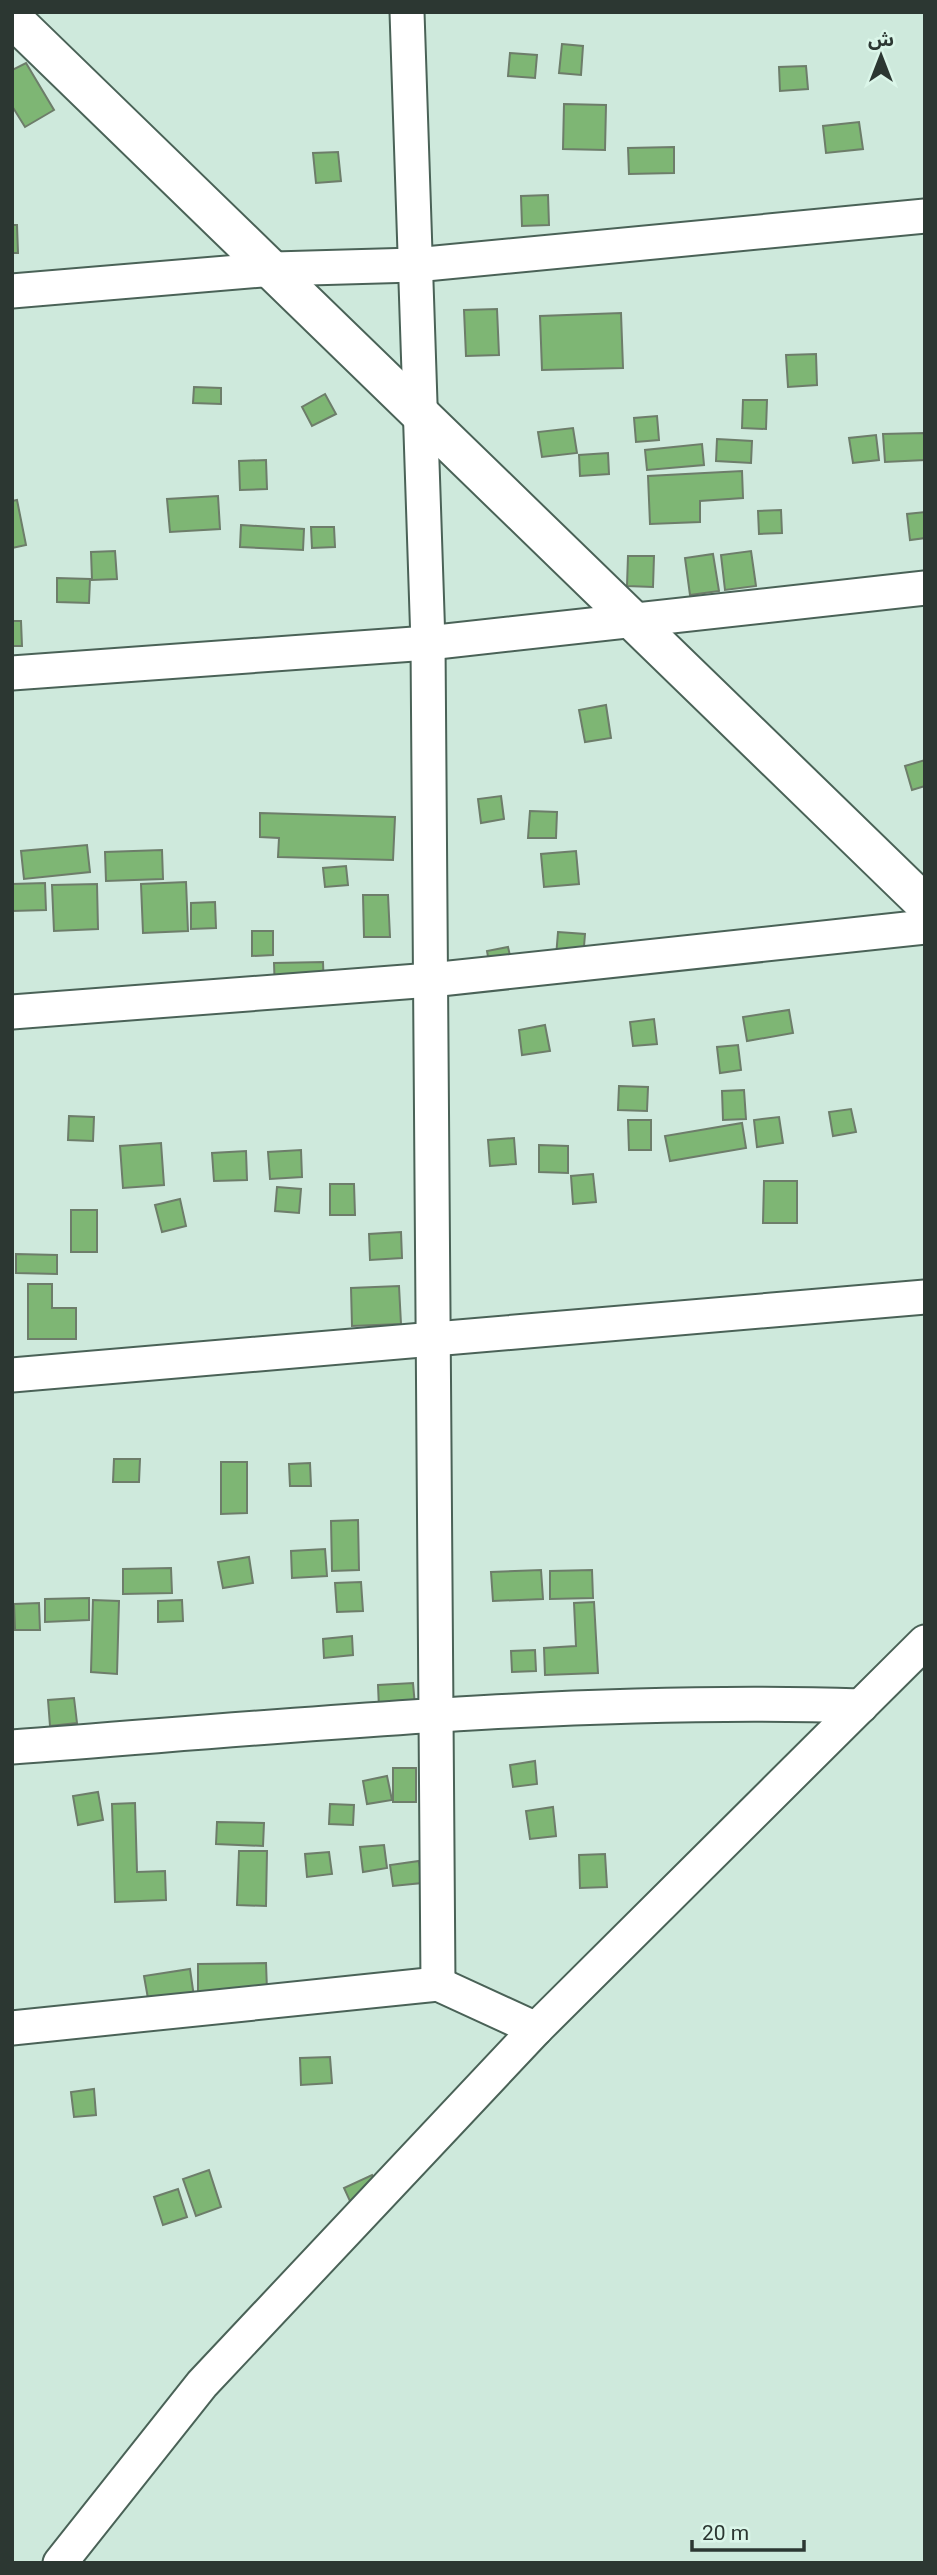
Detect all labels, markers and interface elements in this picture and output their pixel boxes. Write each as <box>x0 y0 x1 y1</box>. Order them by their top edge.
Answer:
north arrow <box>846 21 916 91</box>
text: ش <box>868 28 894 51</box>
scale bar <box>692 2508 804 2552</box>
text: 20 m <box>702 2521 749 2545</box>

